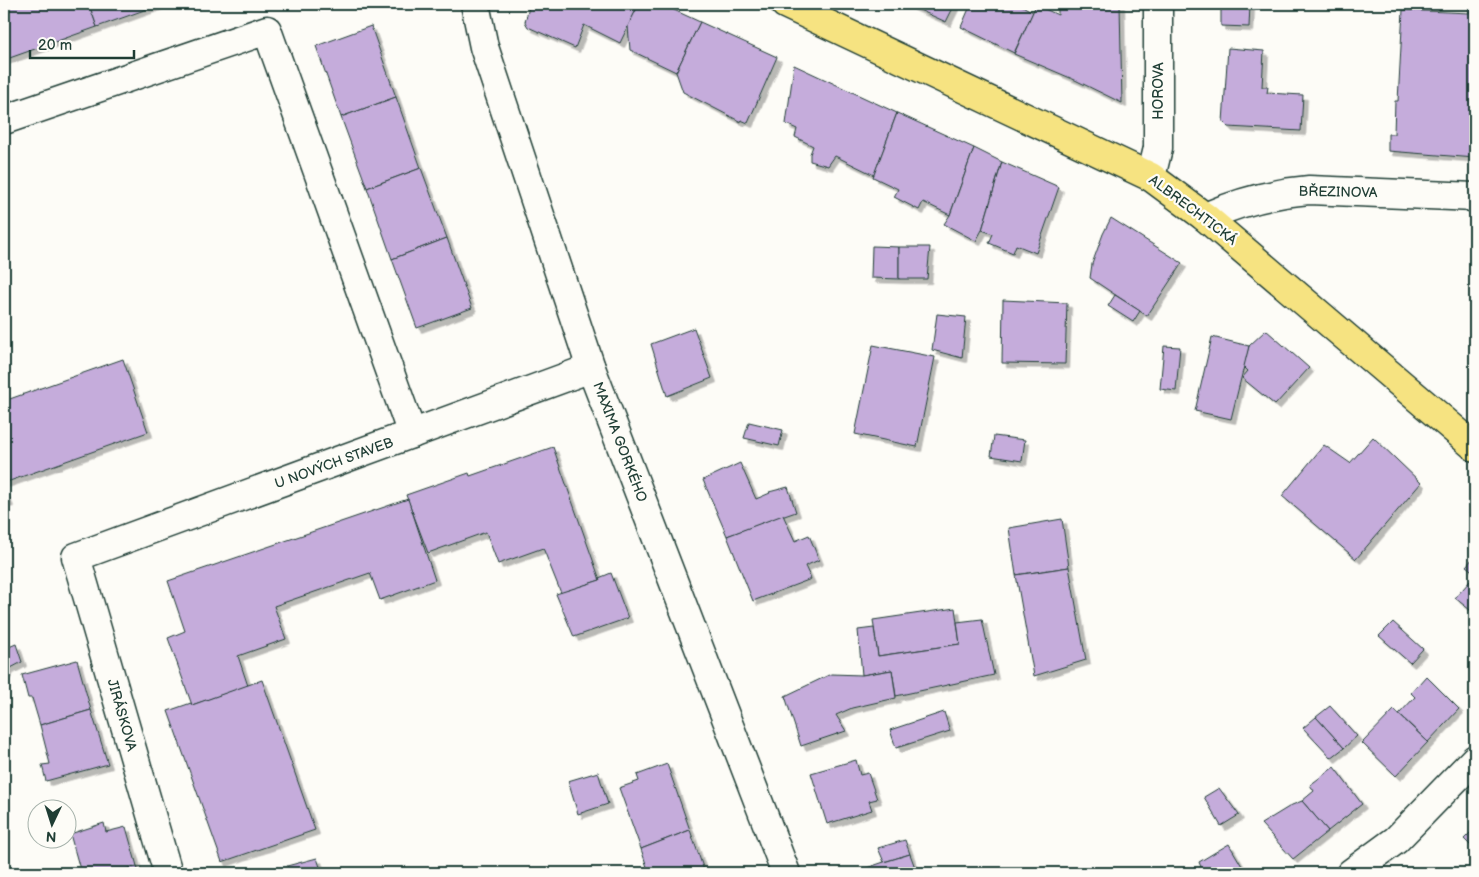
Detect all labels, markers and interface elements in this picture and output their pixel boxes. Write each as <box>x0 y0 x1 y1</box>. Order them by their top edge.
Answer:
scale bar <box>30 28 134 60</box>
text: 20 m <box>38 36 72 55</box>
street label: HOROVA <box>1150 62 1167 120</box>
street label: ALBRECHTICKÁ <box>1146 171 1241 249</box>
street label: BŘEZINOVA <box>1299 182 1378 201</box>
street label: MAXIMA GORKÉHO <box>589 379 652 505</box>
street label: U NOVÝCH STAVEB <box>272 433 396 492</box>
street label: JIRÁSKOVA <box>104 677 141 753</box>
north arrow <box>28 800 78 850</box>
text: N <box>45 828 57 845</box>

